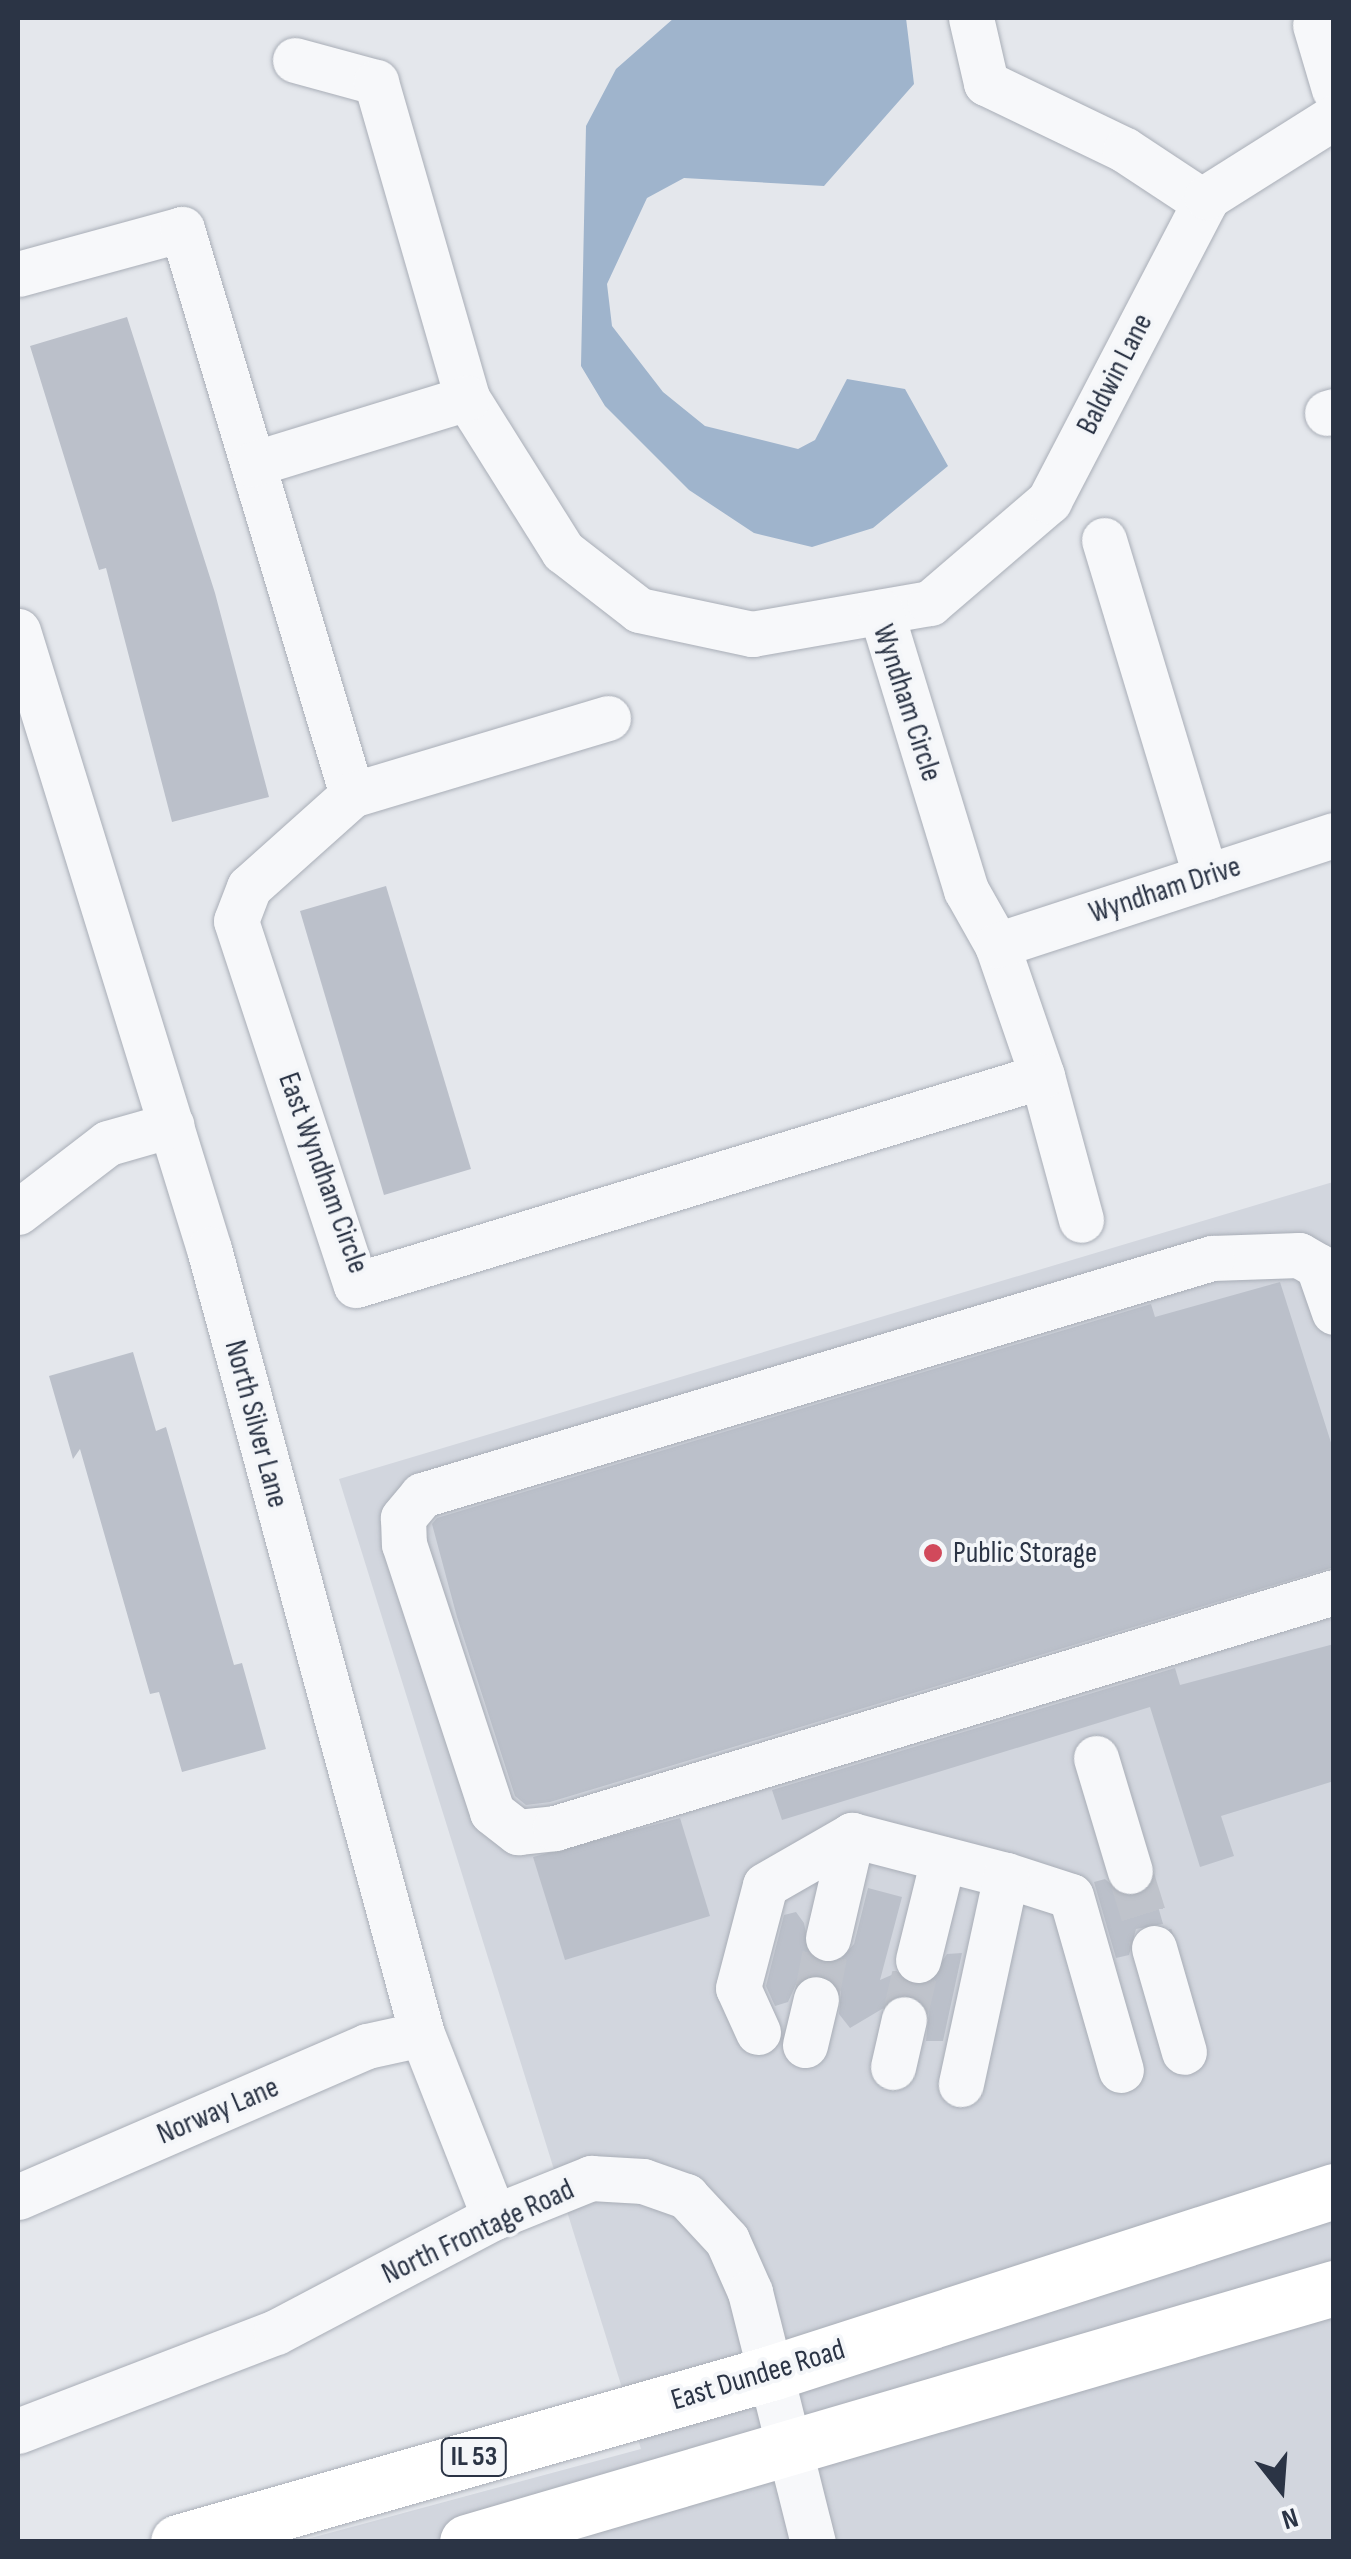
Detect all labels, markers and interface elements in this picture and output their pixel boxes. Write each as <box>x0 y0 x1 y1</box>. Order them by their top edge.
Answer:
street label: Baldwin Lane <box>1069 308 1161 440</box>
street label: Wyndham Circle <box>865 620 949 786</box>
street label: Wyndham Drive <box>1085 849 1245 931</box>
street label: East Wyndham Circle <box>270 1068 376 1278</box>
street label: North Silver Lane <box>216 1336 296 1512</box>
place label: Public Storage <box>953 1535 1097 1571</box>
marker: Public Storage <box>922 1542 944 1564</box>
street label: Norway Lane <box>152 2069 284 2153</box>
street label: North Frontage Road <box>376 2172 580 2292</box>
street label: East Dundee Road <box>667 2332 849 2418</box>
road number: IL 53 <box>439 2434 509 2480</box>
north arrow <box>1231 2439 1331 2539</box>
text: N <box>1278 2500 1302 2536</box>

